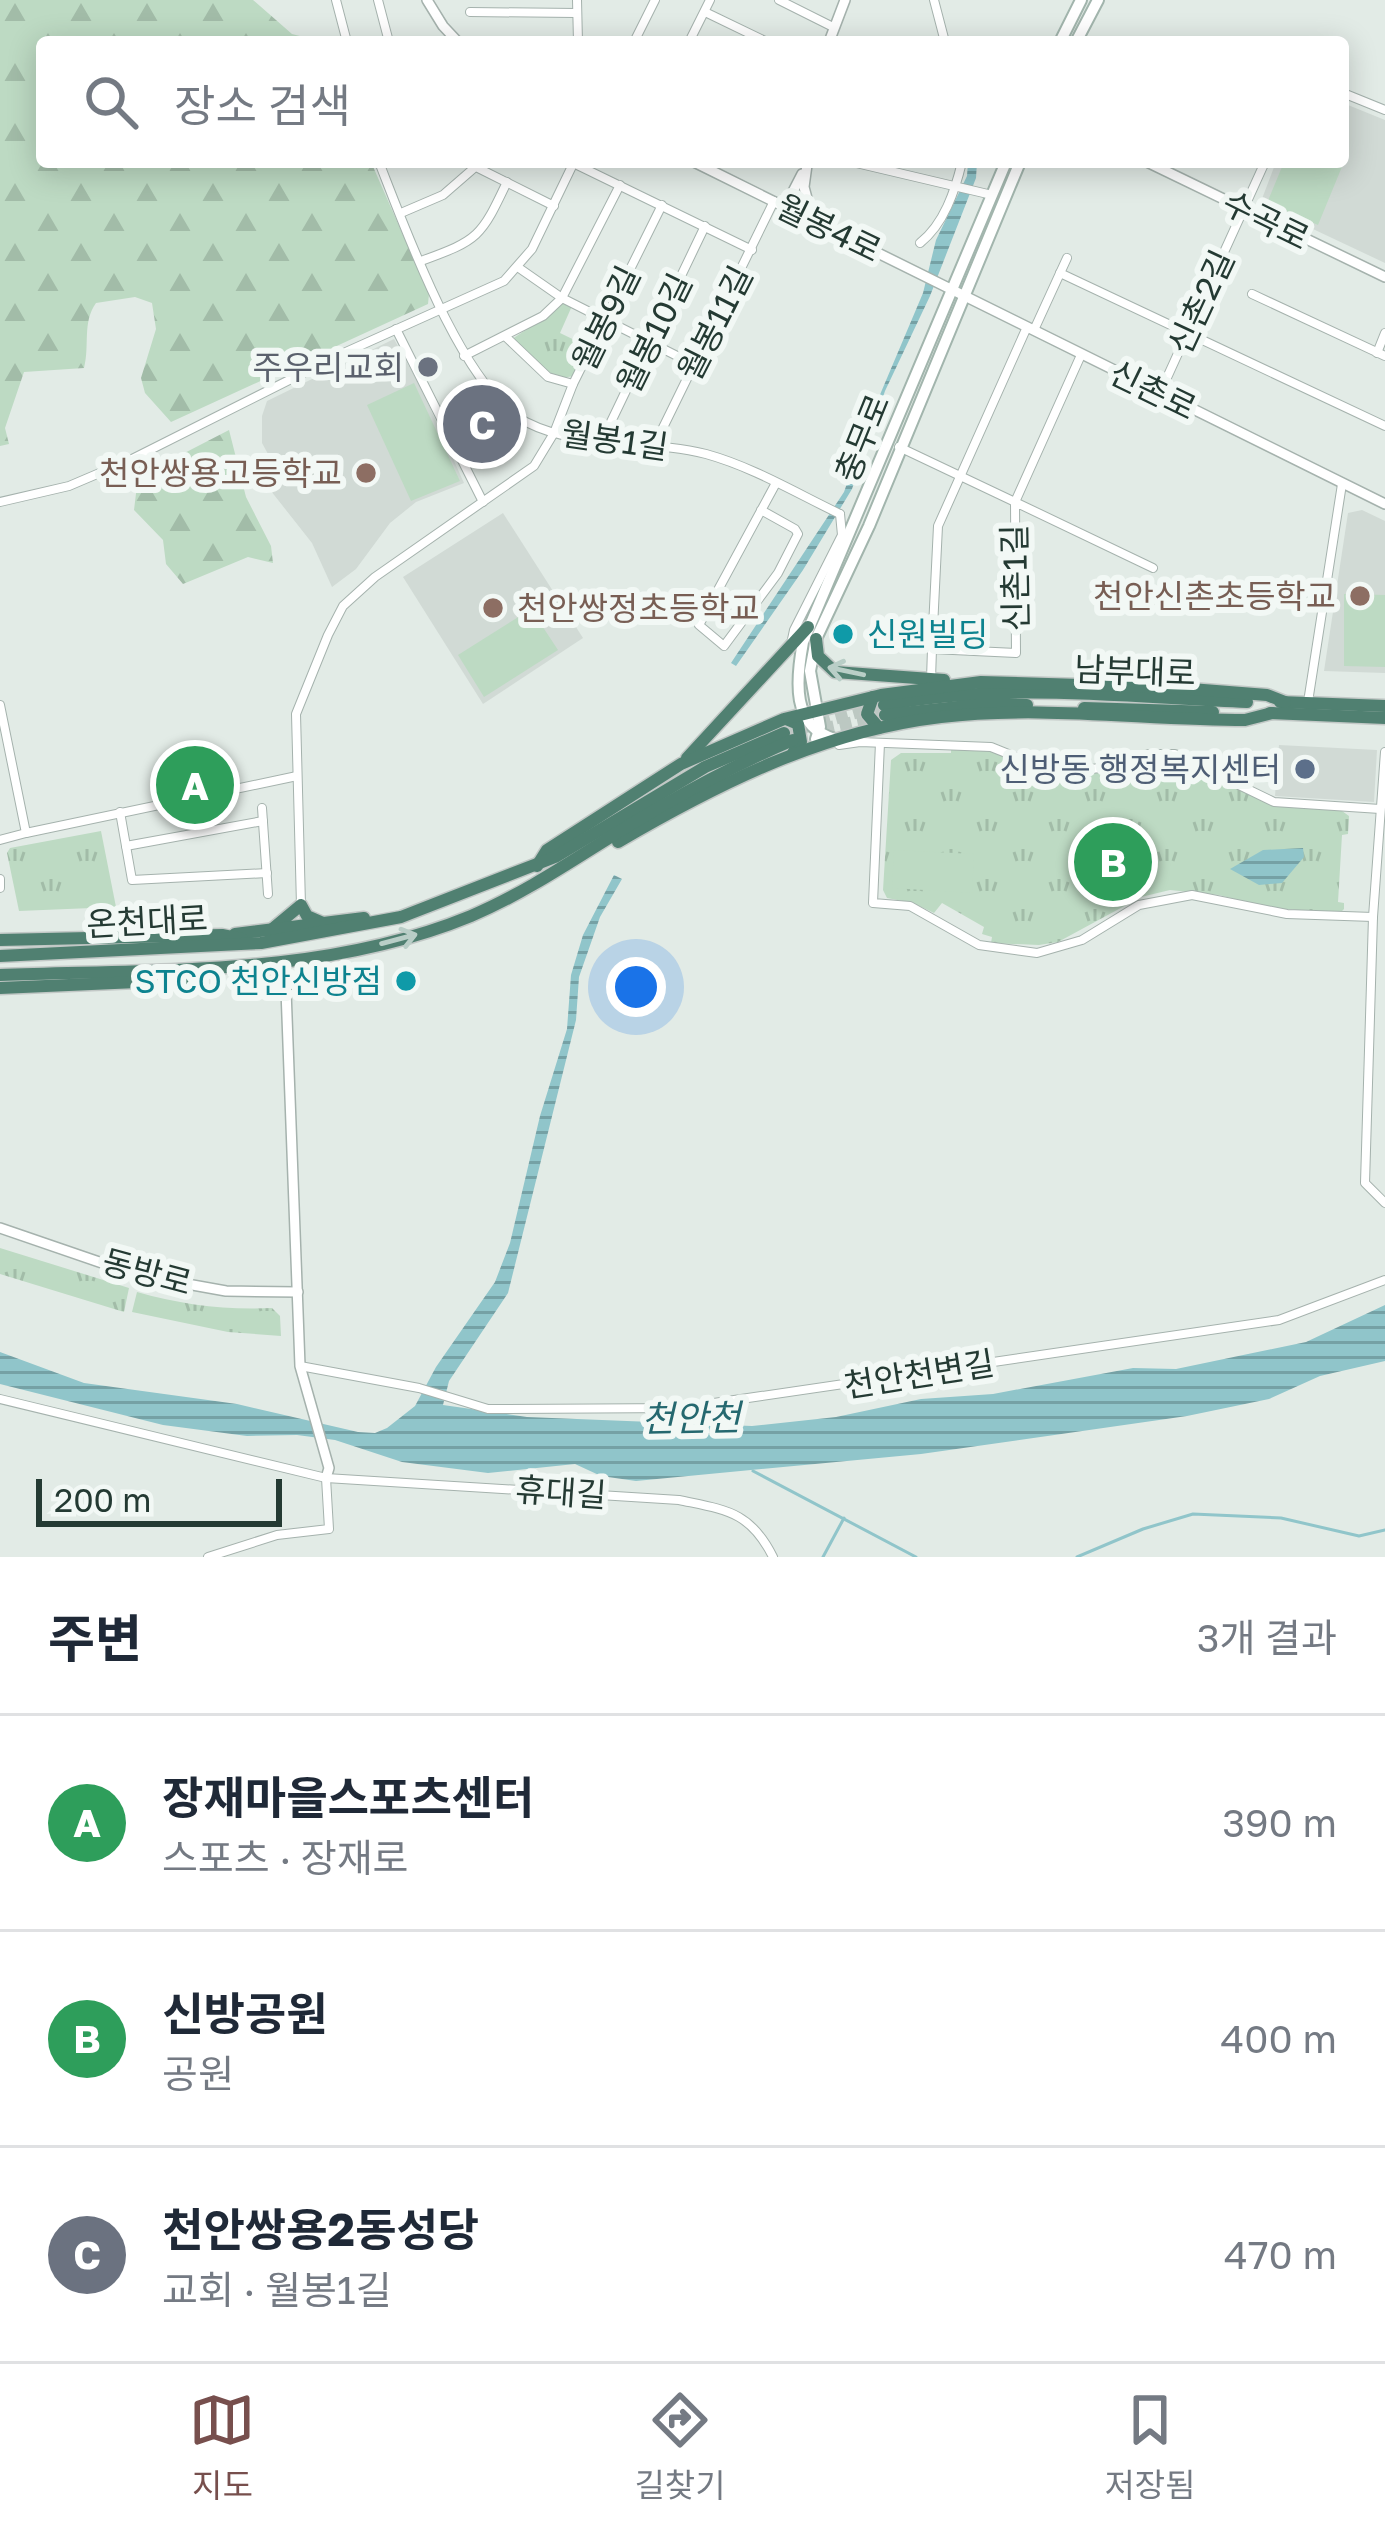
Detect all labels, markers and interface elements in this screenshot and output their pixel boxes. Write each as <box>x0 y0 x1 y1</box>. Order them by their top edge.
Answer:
search box <box>36 36 1349 168</box>
icon: search <box>78 69 144 135</box>
text: 장소 검색 <box>174 78 351 132</box>
street label: 수곡로 <box>1217 182 1316 257</box>
street label: 월봉4로 <box>771 186 888 269</box>
street label: 신촌2길 <box>1160 244 1242 360</box>
street label: 월봉9길 <box>564 259 647 376</box>
street label: 월봉11길 <box>669 259 760 386</box>
street label: 월봉10길 <box>608 267 699 399</box>
place label: 주우리교회 <box>252 347 404 386</box>
street label: 신촌로 <box>1104 352 1203 427</box>
marker: 주우리교회 <box>415 354 441 380</box>
pin: C <box>443 379 521 469</box>
street label: 충무로 <box>826 388 897 487</box>
street label: 월봉1길 <box>559 413 671 466</box>
place label: 천안쌍용고등학교 <box>99 453 342 492</box>
marker: 천안쌍용고등학교 <box>353 460 379 486</box>
street label: 신촌1길 <box>994 524 1035 632</box>
place label: 천안신촌초등학교 <box>1093 576 1336 615</box>
marker: 천안신촌초등학교 <box>1347 583 1373 609</box>
place label: 천안쌍정초등학교 <box>517 588 760 627</box>
marker: 천안쌍정초등학교 <box>480 595 506 621</box>
place label: 신원빌딩 <box>867 614 988 653</box>
marker: 신원빌딩 <box>830 621 856 647</box>
street label: 남부대로 <box>1074 649 1196 692</box>
one-way arrow <box>827 659 866 681</box>
pin: A <box>156 740 234 830</box>
place label: 신방동 행정복지센터 <box>1000 749 1281 788</box>
marker: 신방동 행정복지센터 <box>1292 756 1318 782</box>
pin: B <box>1074 817 1152 907</box>
street label: 온천대로 <box>85 898 209 943</box>
one-way arrow <box>379 926 417 948</box>
your location <box>606 957 666 1017</box>
place label: STCO 천안신방점 <box>135 961 382 1000</box>
marker: STCO 천안신방점 <box>393 968 419 994</box>
street label: 동방로 <box>98 1241 196 1302</box>
street label: 천안천변길 <box>841 1342 997 1405</box>
water label: 천안천 <box>641 1395 745 1440</box>
street label: 휴대길 <box>514 1469 608 1514</box>
scale bar <box>36 1473 282 1526</box>
text: 200 m <box>54 1480 152 1519</box>
text: 주변 <box>48 1607 142 1668</box>
text: 3개 결과 <box>1197 1614 1337 1661</box>
text: 장재마을스포츠센터 <box>162 1770 535 1824</box>
text: A <box>73 1799 101 1846</box>
text: 390 m <box>1222 1799 1337 1846</box>
text: 스포츠 · 장재로 <box>162 1834 408 1881</box>
text: 신방공원 <box>162 1986 328 2040</box>
text: B <box>73 2015 101 2062</box>
text: 400 m <box>1221 2015 1337 2062</box>
text: 공원 <box>162 2050 234 2097</box>
text: 천안쌍용2동성당 <box>162 2202 479 2256</box>
text: C <box>73 2231 101 2278</box>
text: 470 m <box>1224 2231 1337 2278</box>
text: 교회 · 월봉1길 <box>162 2266 392 2313</box>
tab: 지도 <box>189 2387 255 2507</box>
tab: 길찾기 <box>634 2387 726 2507</box>
tab: 저장됨 <box>1104 2387 1196 2507</box>

